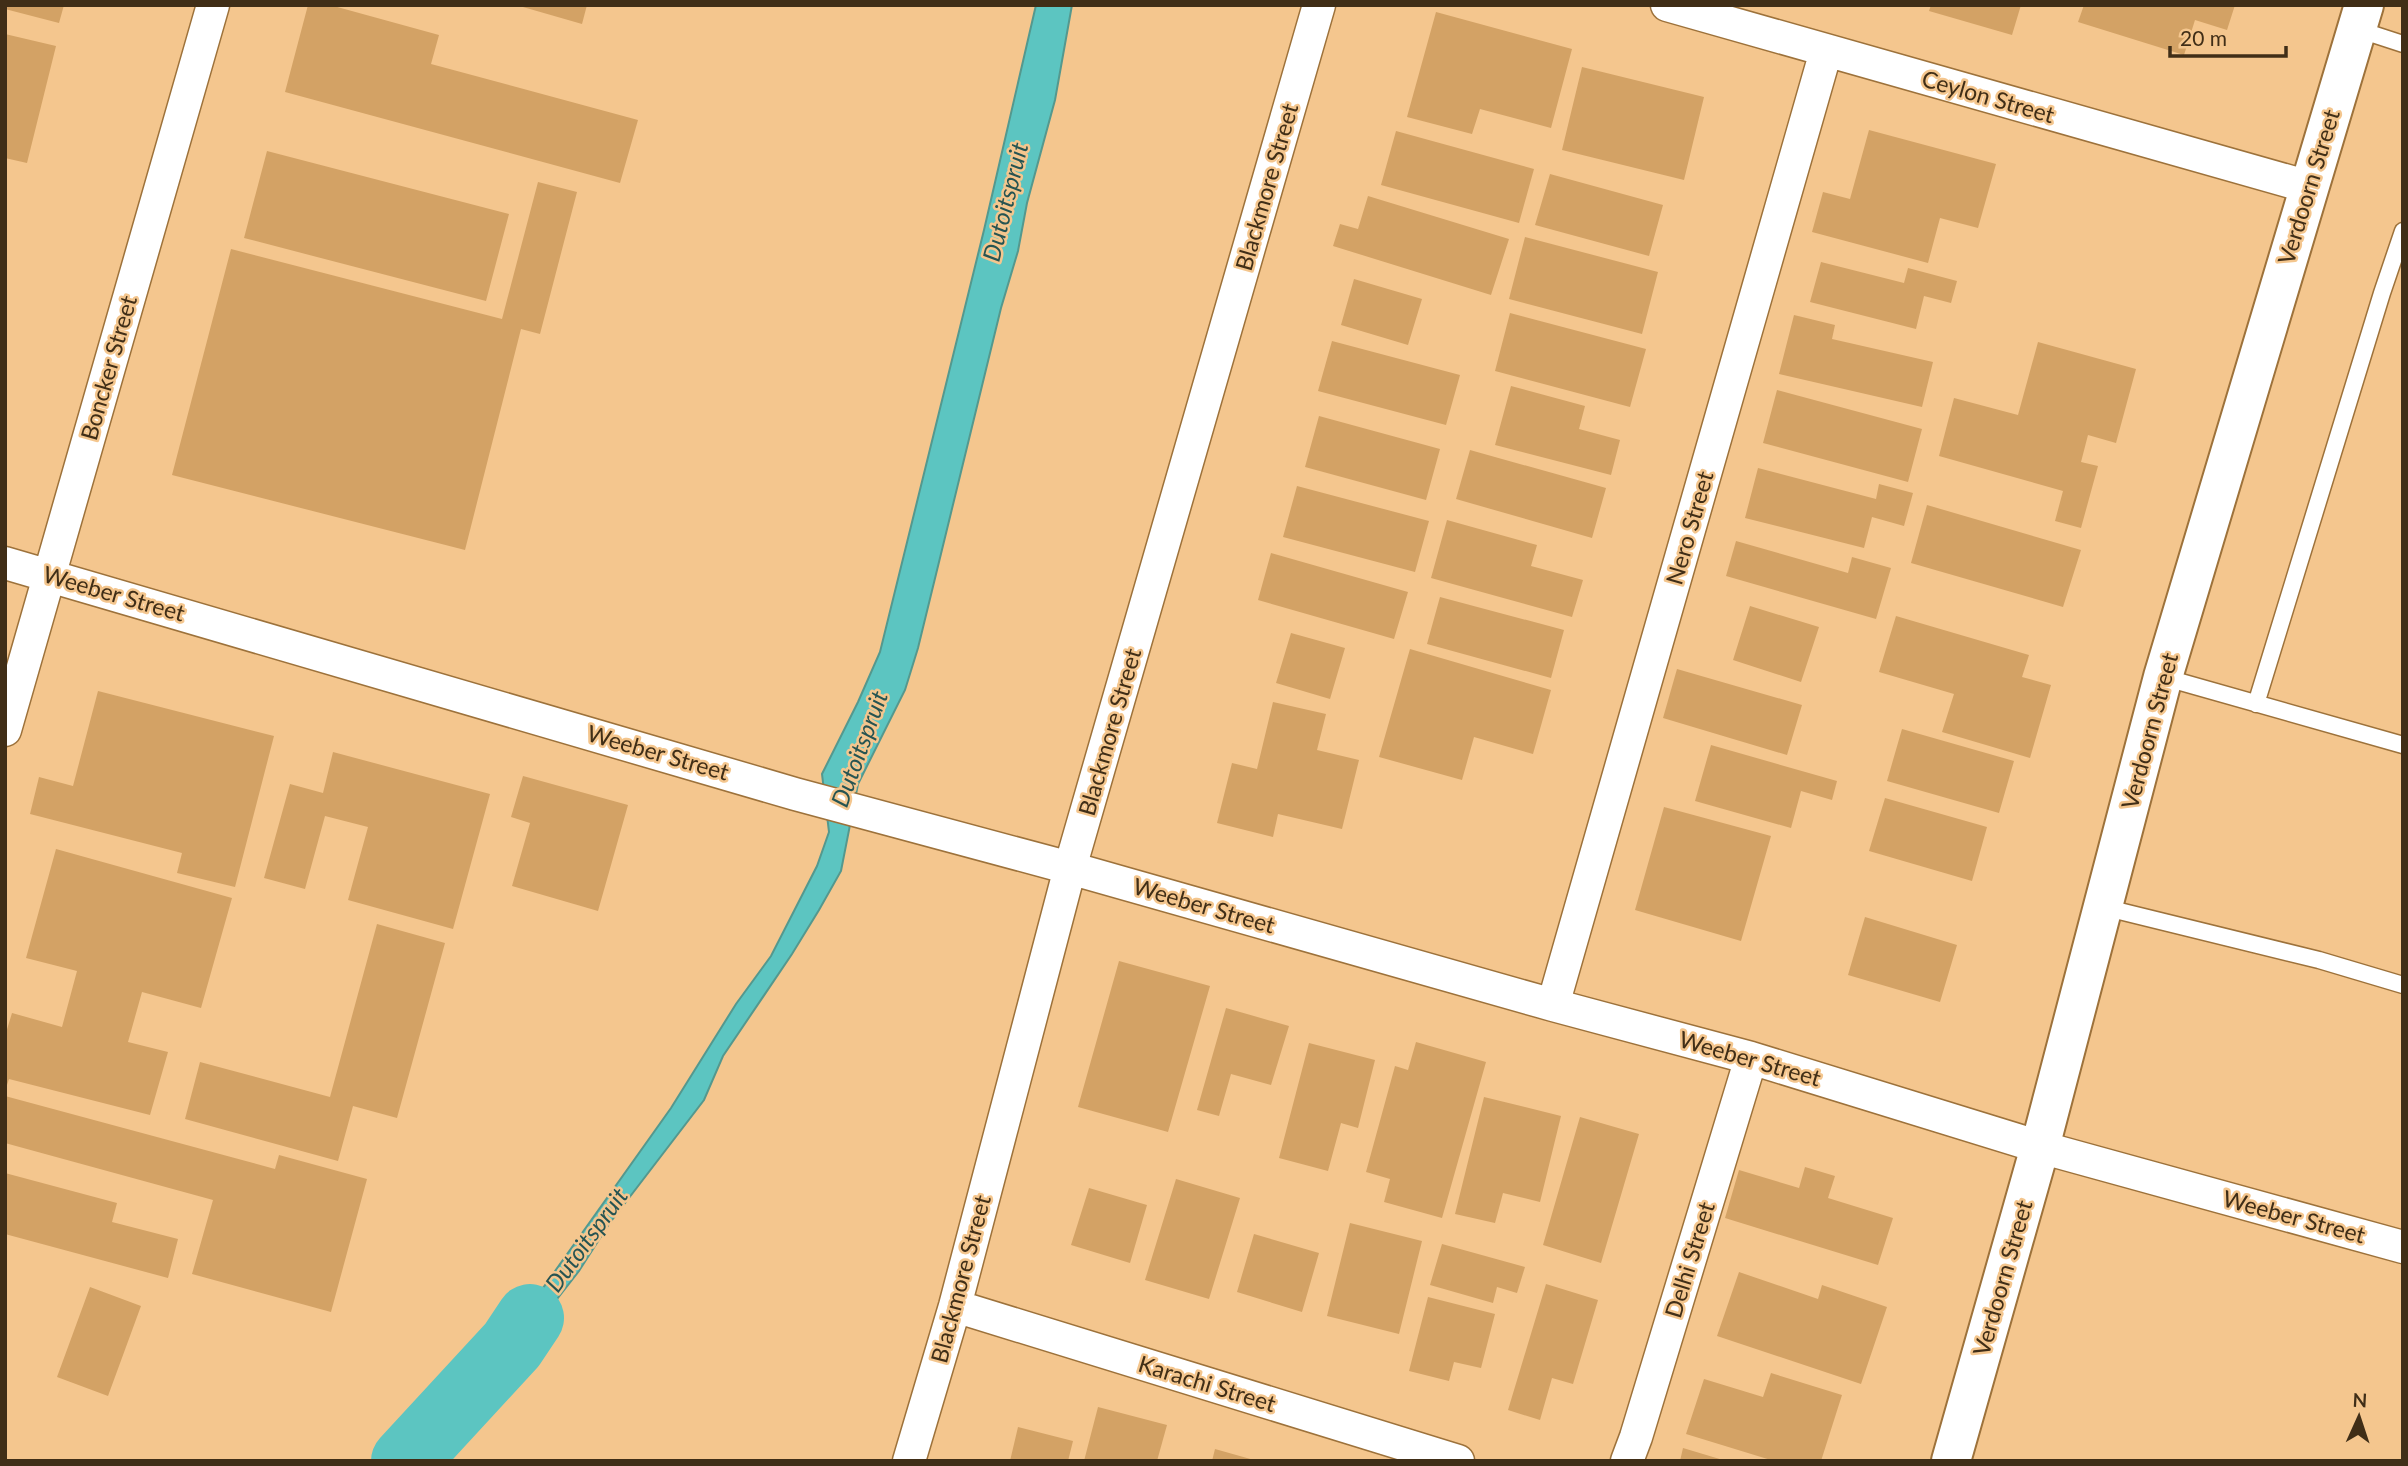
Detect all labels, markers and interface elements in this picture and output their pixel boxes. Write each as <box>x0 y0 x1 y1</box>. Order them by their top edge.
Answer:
scale bar <box>2170 14 2286 58</box>
text: 20 m <box>2180 25 2227 50</box>
street label: Ceylon Street <box>1919 64 2059 129</box>
street label: Blackmore Street <box>1229 99 1303 274</box>
street label: Verdoorn Street <box>2271 105 2345 268</box>
water label: Dutoitspruit <box>976 139 1033 264</box>
street label: Boncker Street <box>74 291 142 443</box>
street label: Nero Street <box>1659 467 1719 588</box>
street label: Weeber Street <box>40 559 189 627</box>
street label: Blackmore Street <box>1072 644 1146 819</box>
street label: Verdoorn Street <box>2115 649 2184 812</box>
water label: Dutoitspruit <box>824 686 893 811</box>
street label: Weeber Street <box>584 718 733 786</box>
street label: Weeber Street <box>1130 871 1279 939</box>
street label: Weeber Street <box>1676 1024 1825 1092</box>
water label: Dutoitspruit <box>538 1181 634 1297</box>
street label: Weeber Street <box>2220 1184 2369 1249</box>
street label: Blackmore Street <box>924 1191 996 1366</box>
street label: Verdoorn Street <box>1966 1196 2038 1359</box>
street label: Delhi Street <box>1658 1198 1720 1321</box>
street label: Karachi Street <box>1135 1349 1280 1417</box>
north arrow <box>2324 1382 2394 1452</box>
text: N <box>2352 1388 2368 1411</box>

